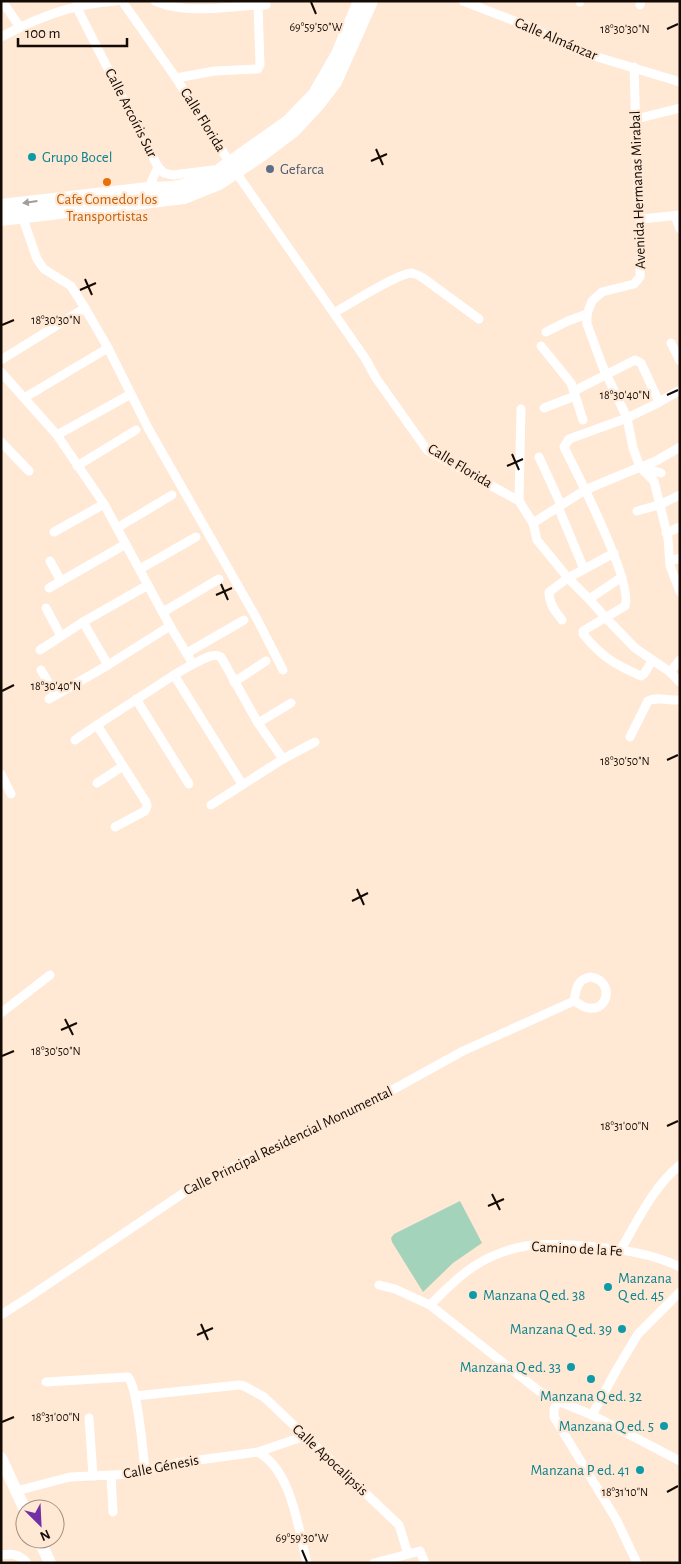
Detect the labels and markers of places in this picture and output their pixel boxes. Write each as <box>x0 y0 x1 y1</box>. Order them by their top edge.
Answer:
place label: Grupo Bocel <box>42 150 112 165</box>
marker: Grupo Bocel <box>26 151 38 163</box>
place label: Gefarca <box>280 162 324 177</box>
marker: Gefarca <box>264 163 276 175</box>
marker: Cafe Comedor los Transportistas <box>101 176 113 188</box>
place label: Cafe Comedor los Transportistas <box>57 192 157 224</box>
place label: Manzana Q ed. 45 <box>618 1271 672 1303</box>
marker: Manzana Q ed. 45 <box>602 1281 614 1293</box>
place label: Manzana Q ed. 38 <box>483 1288 585 1303</box>
marker: Manzana Q ed. 38 <box>467 1289 479 1301</box>
place label: Manzana Q ed. 39 <box>510 1322 612 1337</box>
marker: Manzana Q ed. 39 <box>616 1323 628 1335</box>
place label: Manzana Q ed. 33 <box>460 1360 561 1375</box>
marker: Manzana Q ed. 33 <box>565 1361 577 1373</box>
marker: Manzana Q ed. 32 <box>585 1373 597 1385</box>
place label: Manzana Q ed. 32 <box>540 1389 642 1404</box>
place label: Manzana Q ed. 5 <box>559 1419 654 1434</box>
marker: Manzana Q ed. 5 <box>658 1420 670 1432</box>
place label: Manzana P ed. 41 <box>530 1463 630 1478</box>
marker: Manzana P ed. 41 <box>634 1464 646 1476</box>

